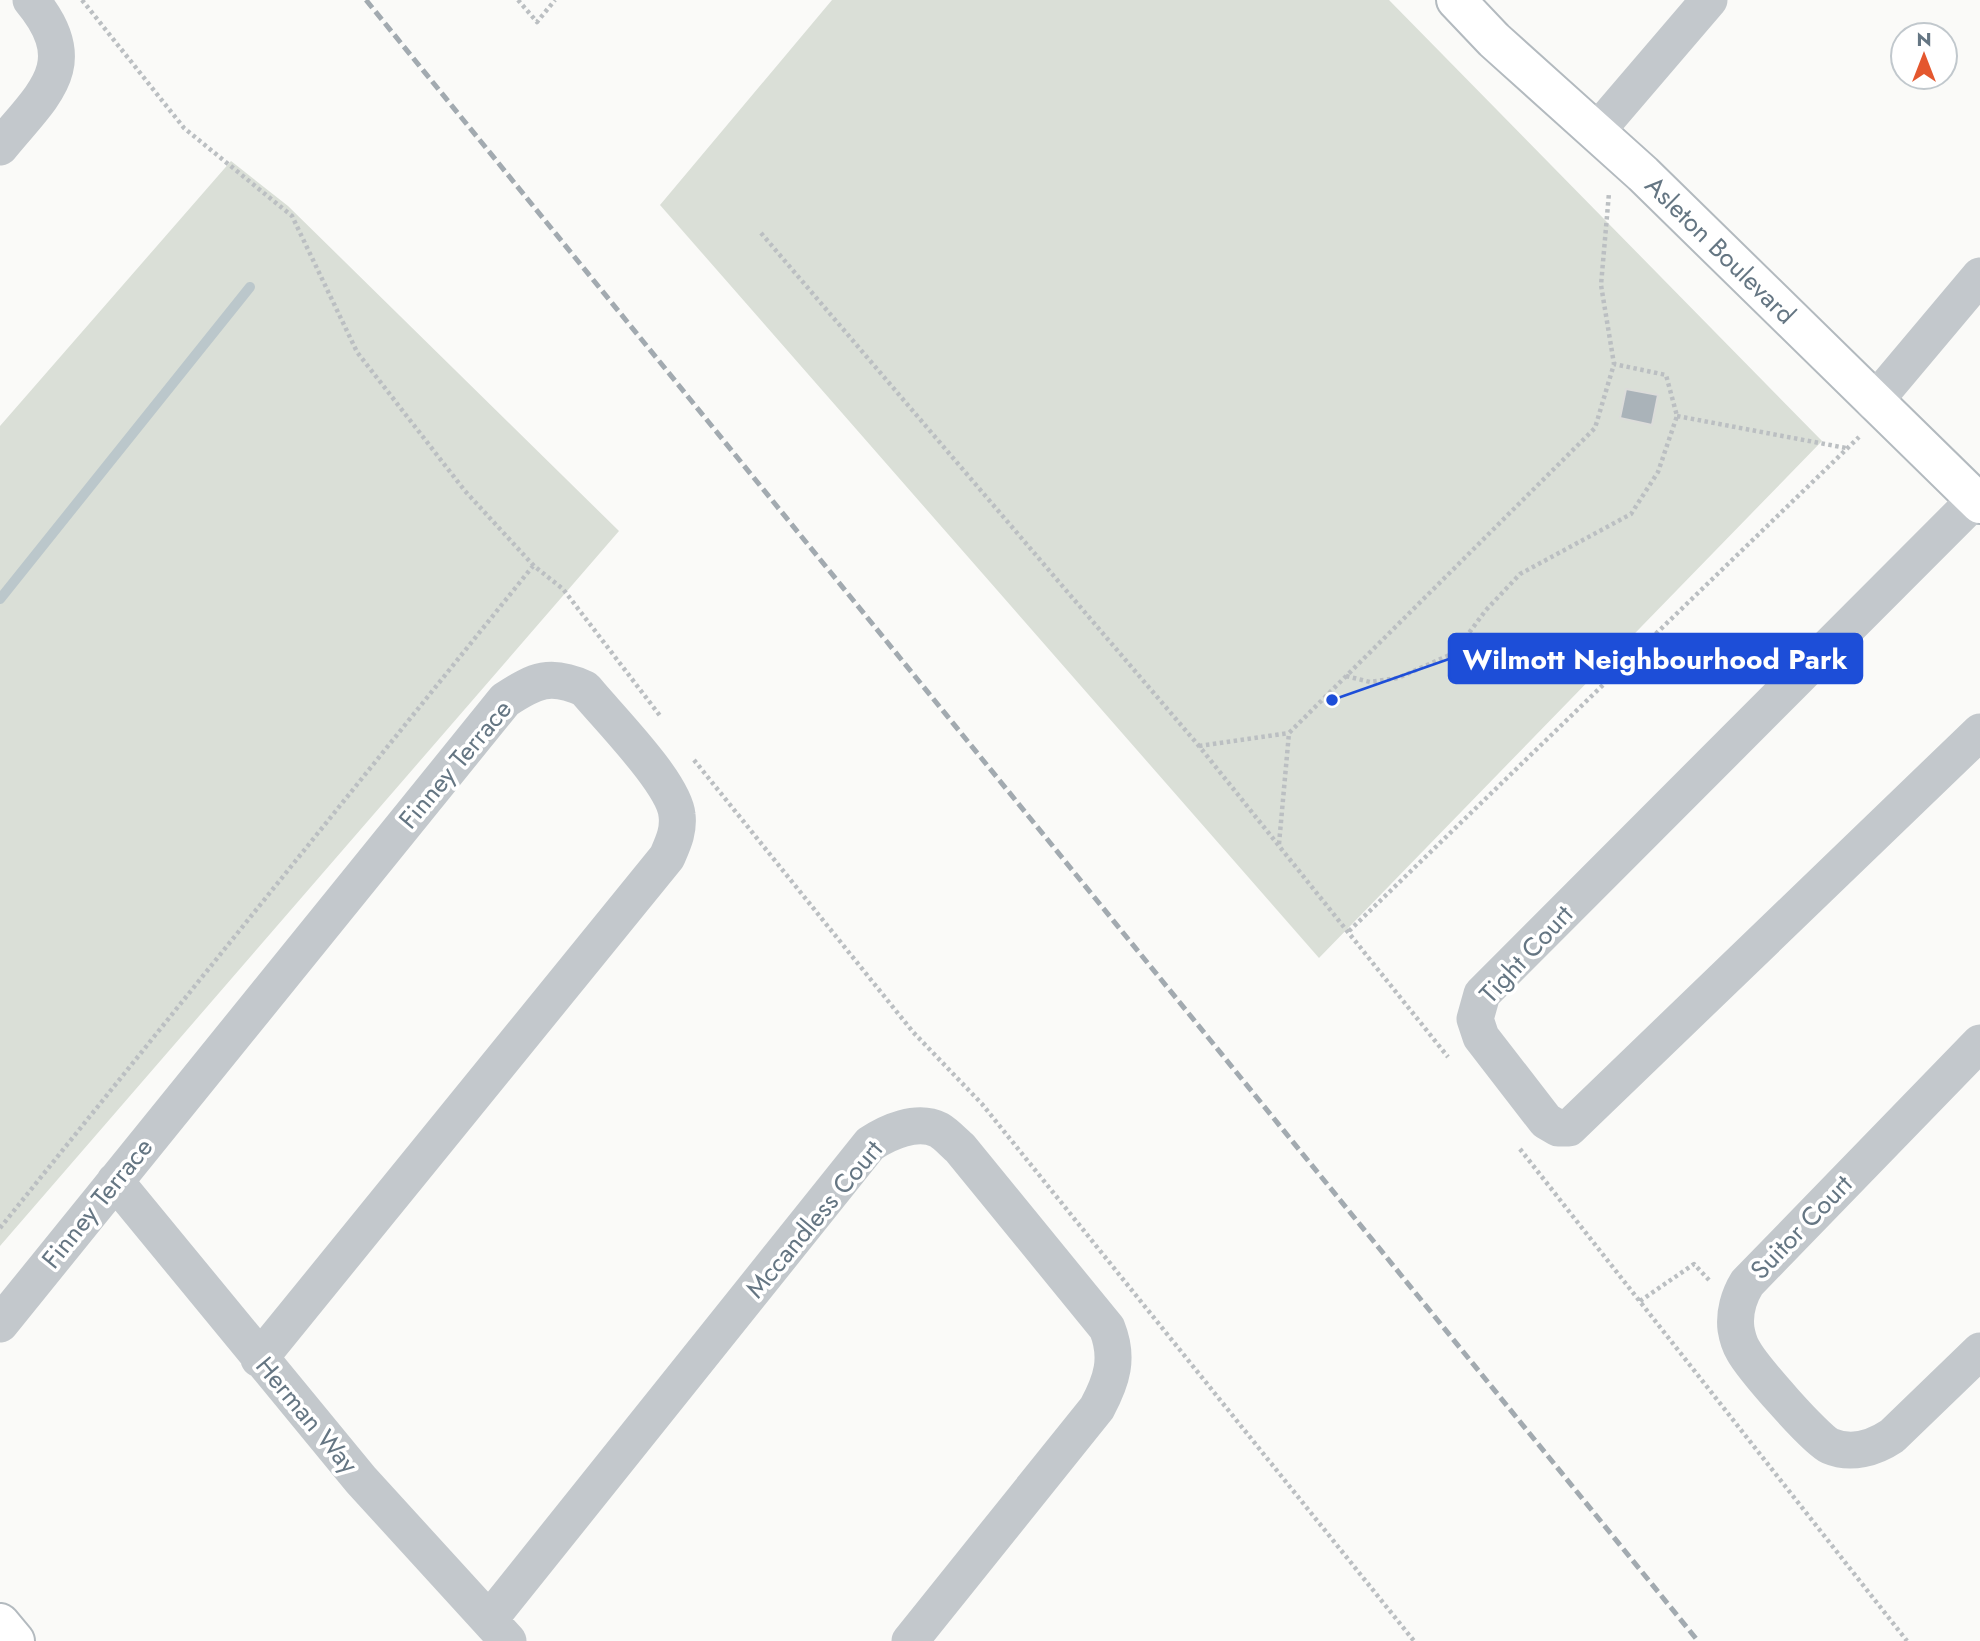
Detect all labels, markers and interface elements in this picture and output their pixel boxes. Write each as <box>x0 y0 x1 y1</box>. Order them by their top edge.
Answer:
north arrow <box>1889 21 1959 91</box>
text: N <box>1916 26 1932 53</box>
street label: Asleton Boulevard <box>1636 167 1805 333</box>
callout: Wilmott Neighbourhood Park <box>1449 634 1862 683</box>
text: Wilmott Neighbourhood Park <box>1462 639 1848 680</box>
street label: Finney Terrace <box>390 691 520 837</box>
street label: Tight Court <box>1470 896 1582 1012</box>
street label: Finney Terrace <box>32 1130 162 1276</box>
street label: Mccandless Court <box>737 1131 892 1306</box>
street label: Suitor Court <box>1741 1166 1861 1288</box>
street label: Herman Way <box>247 1348 368 1482</box>

